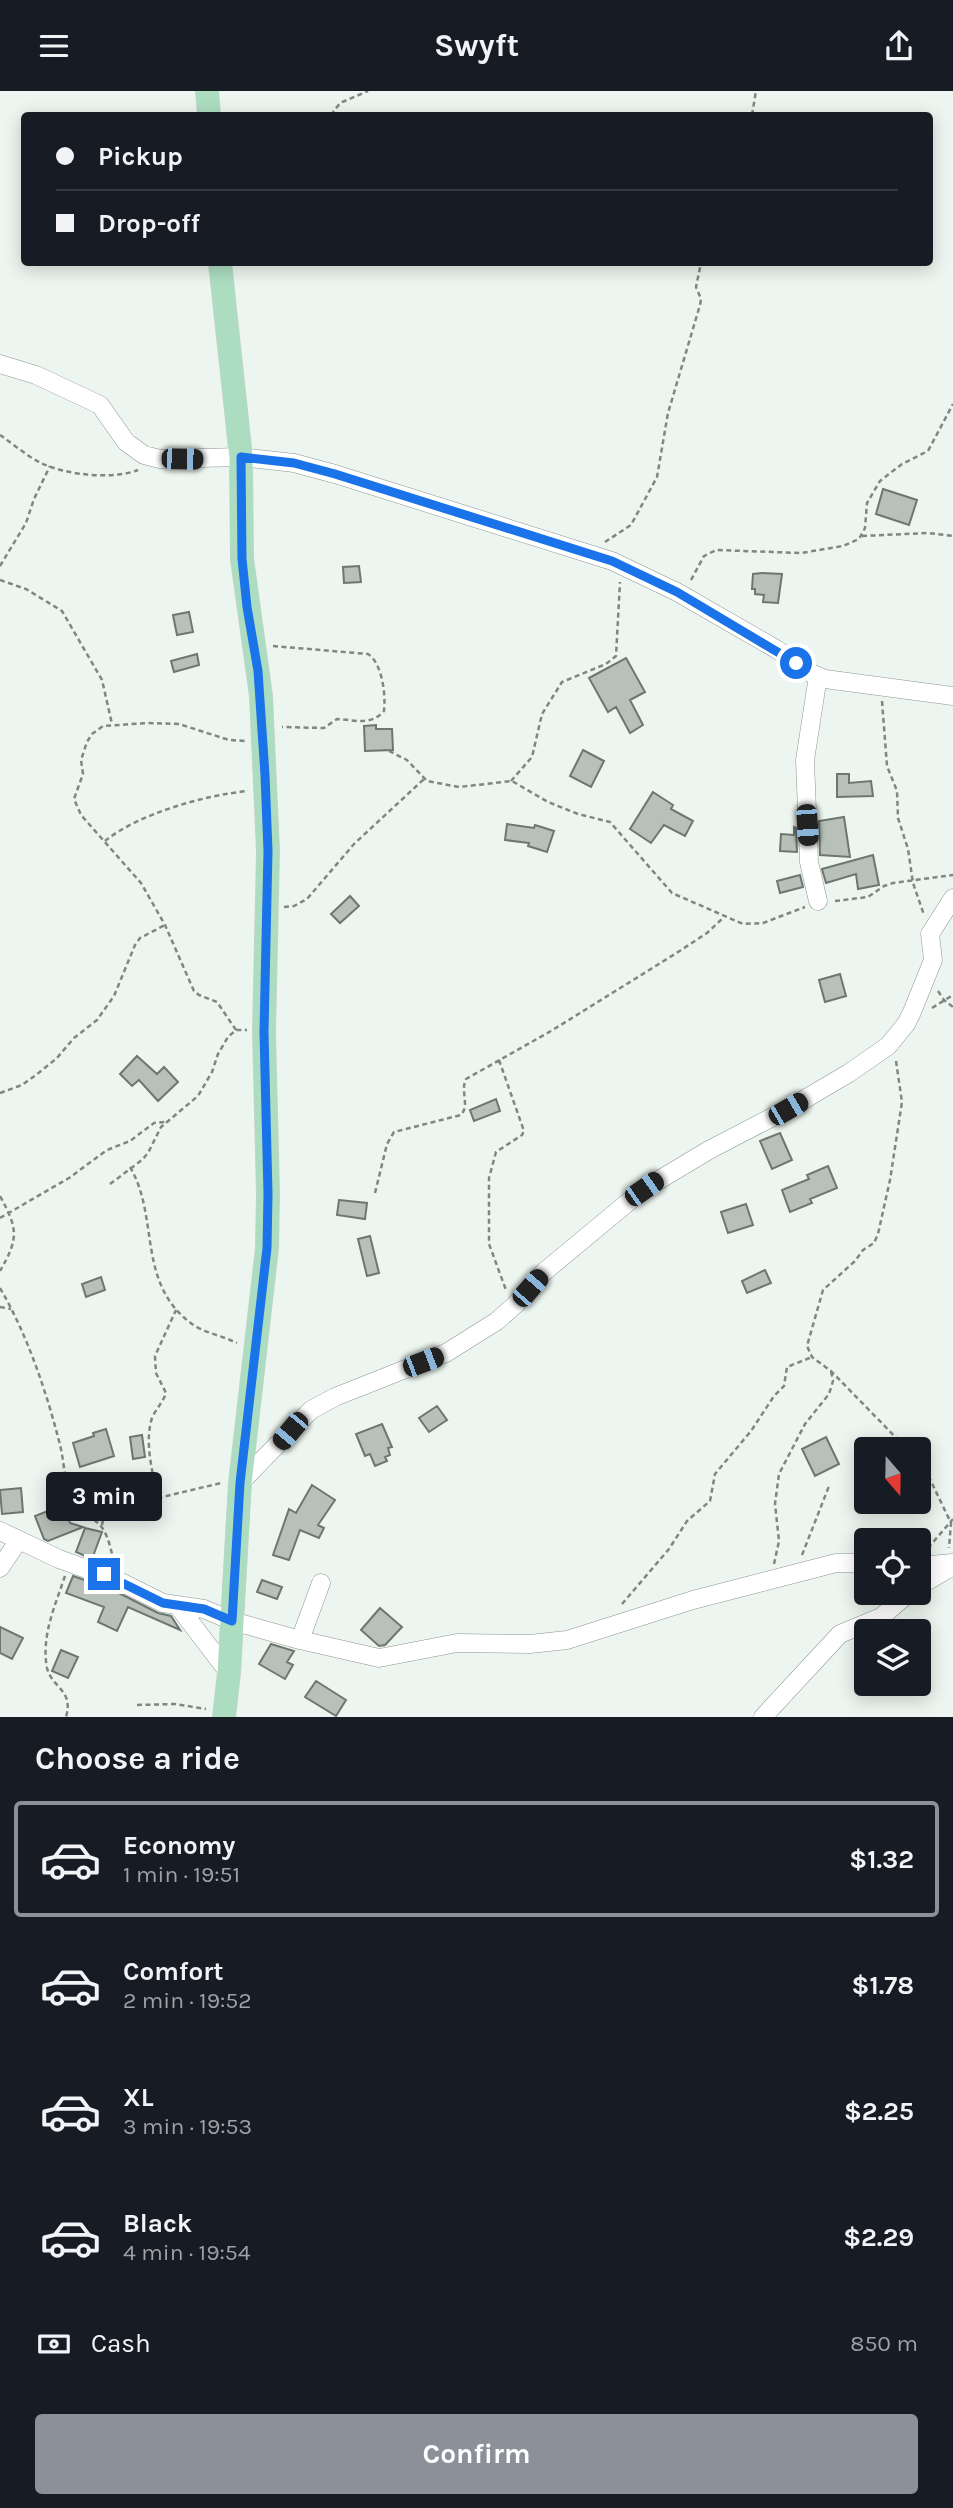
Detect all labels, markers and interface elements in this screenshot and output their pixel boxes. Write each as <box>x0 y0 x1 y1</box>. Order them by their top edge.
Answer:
icon: menu <box>35 27 73 65</box>
text: Swyft <box>434 27 519 64</box>
icon: share <box>880 27 918 65</box>
text: Pickup <box>98 141 183 172</box>
text: Drop-off <box>98 208 200 239</box>
car <box>161 448 204 470</box>
route start <box>780 647 812 679</box>
car <box>796 803 819 847</box>
car <box>765 1089 812 1129</box>
car <box>621 1168 668 1210</box>
car <box>509 1265 552 1311</box>
car <box>400 1345 447 1379</box>
car <box>269 1408 312 1454</box>
north arrow <box>854 1437 931 1514</box>
map controls <box>854 1437 931 1696</box>
callout: 3 min <box>46 1473 162 1521</box>
text: 3 min <box>72 1483 136 1510</box>
button: locate <box>854 1528 931 1605</box>
route end <box>88 1558 120 1590</box>
button: layers <box>854 1619 931 1696</box>
text: Choose a ride <box>35 1740 240 1777</box>
icon: car <box>39 1828 102 1891</box>
text: Economy <box>123 1830 235 1861</box>
text: $1.32 <box>849 1844 914 1875</box>
text: 1 min · 19:51 <box>123 1861 240 1888</box>
icon: car <box>39 1954 102 2017</box>
text: Comfort <box>123 1956 224 1987</box>
text: $1.78 <box>851 1970 914 2001</box>
text: 2 min · 19:52 <box>123 1987 252 2014</box>
icon: car <box>39 2080 102 2143</box>
text: XL <box>123 2082 154 2113</box>
text: $2.25 <box>844 2096 914 2127</box>
text: 3 min · 19:53 <box>123 2113 252 2140</box>
icon: car <box>39 2206 102 2269</box>
text: Black <box>123 2208 192 2239</box>
text: $2.29 <box>843 2222 914 2253</box>
text: 4 min · 19:54 <box>123 2239 251 2266</box>
icon: cash <box>35 2325 73 2363</box>
text: Cash <box>91 2328 151 2359</box>
text: 850 m <box>850 2330 918 2357</box>
button: Confirm <box>35 2414 918 2494</box>

